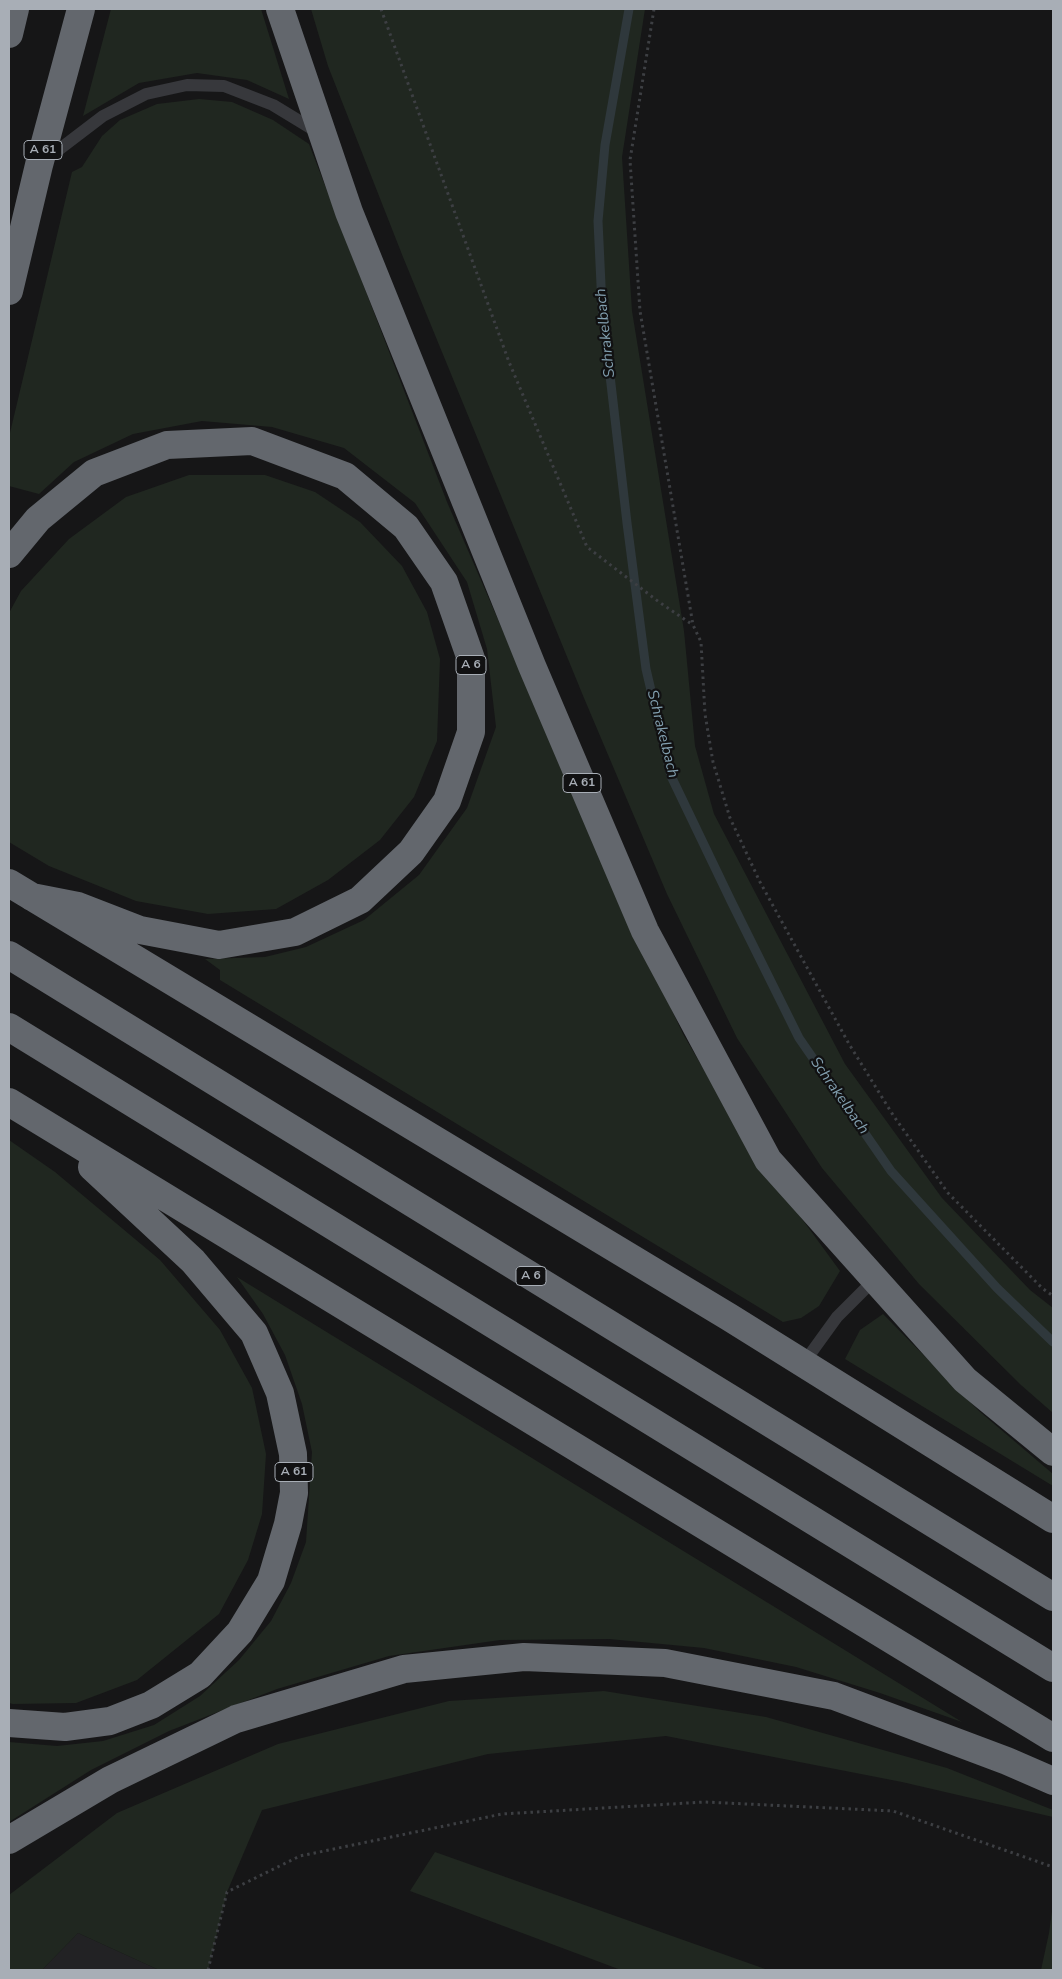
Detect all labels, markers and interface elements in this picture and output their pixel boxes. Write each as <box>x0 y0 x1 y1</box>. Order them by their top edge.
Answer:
road number: A 61 <box>24 140 62 160</box>
water label: Schrakelbach <box>592 287 620 379</box>
road number: A 6 <box>456 656 486 674</box>
water label: Schrakelbach <box>642 688 682 780</box>
road number: A 61 <box>563 774 601 792</box>
water label: Schrakelbach <box>806 1054 872 1138</box>
road number: A 6 <box>516 1266 546 1285</box>
road number: A 61 <box>275 1462 313 1481</box>

